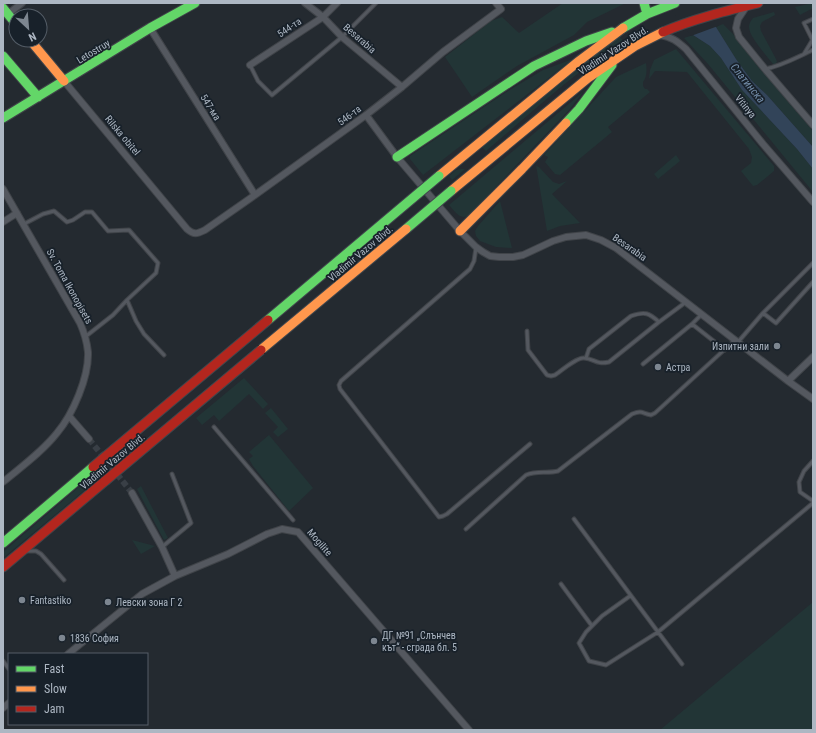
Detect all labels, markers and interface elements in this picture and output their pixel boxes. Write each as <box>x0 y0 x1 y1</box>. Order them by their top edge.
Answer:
north arrow <box>8 8 48 48</box>
street label: 544-та <box>275 15 303 39</box>
street label: Besarabia <box>341 21 378 56</box>
street label: Vladimir Vazov Blvd. <box>576 24 650 77</box>
text: N <box>26 29 38 44</box>
street label: Letostruy <box>75 37 112 66</box>
water label: Слатинска <box>728 61 767 106</box>
street label: 547-ма <box>198 92 223 122</box>
street label: Vitinya <box>733 92 758 120</box>
street label: 546-та <box>335 103 363 128</box>
street label: Rilska obitel <box>103 113 142 157</box>
street label: Vladimir Vazov Blvd. <box>326 223 395 284</box>
street label: Besarabia <box>611 232 649 263</box>
street label: Sv. Toma Ikonopisets <box>44 247 95 326</box>
place label: Изпитни зали <box>712 341 769 352</box>
marker: Изпитни зали <box>772 341 782 351</box>
marker: Астра <box>653 362 663 372</box>
place label: Астра <box>666 362 691 373</box>
street label: Vladimir Vazov Blvd. <box>78 431 147 492</box>
street label: Mogilite <box>305 527 334 558</box>
marker: Fantastiko <box>17 595 27 605</box>
place label: Fantastiko <box>30 595 71 606</box>
marker: Левски зона Г 2 <box>103 597 113 607</box>
place label: Левски зона Г 2 <box>116 597 183 608</box>
place label: ДГ №91 „Слънчев кът“ - сграда бл. 5 <box>382 630 457 653</box>
marker: 1836 София <box>57 633 67 643</box>
place label: 1836 София <box>70 633 119 644</box>
marker: ДГ №91 „Слънчев кът“ - сграда бл. 5 <box>369 636 379 646</box>
legend <box>8 653 148 725</box>
text: Fast <box>44 662 65 676</box>
text: Slow <box>44 682 67 696</box>
text: Jam <box>44 702 65 716</box>

